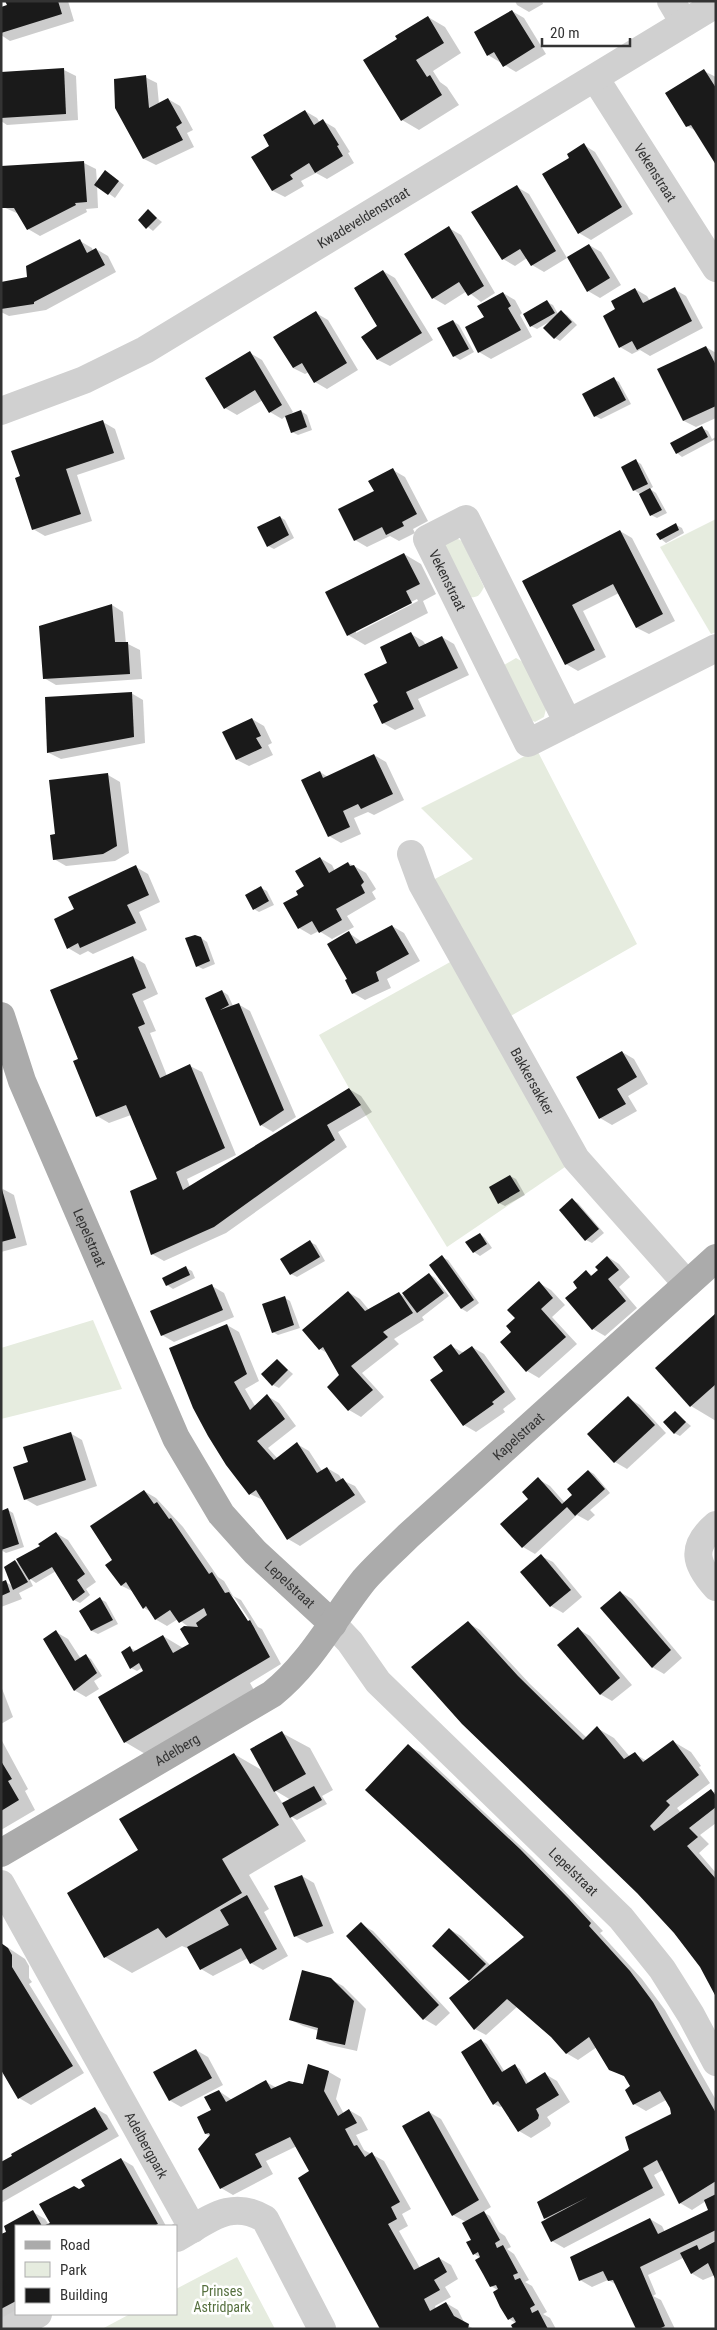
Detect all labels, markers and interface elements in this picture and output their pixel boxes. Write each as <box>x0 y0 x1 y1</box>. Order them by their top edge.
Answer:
scale bar <box>542 15 630 47</box>
text: 20 m <box>550 24 580 42</box>
street label: Vekenstraat <box>631 140 680 205</box>
street label: Kwadeveldenstraat <box>315 184 412 252</box>
street label: Vekenstraat <box>426 547 469 613</box>
street label: Bakkersakker <box>507 1045 558 1117</box>
street label: Lepelstraat <box>70 1206 109 1269</box>
street label: Kapelstraat <box>489 1409 547 1464</box>
street label: Lepelstraat <box>262 1557 318 1611</box>
street label: Adelberg <box>152 1730 202 1769</box>
street label: Lepelstraat <box>546 1844 601 1899</box>
street label: Adelbergpark <box>122 2109 172 2182</box>
legend <box>15 2225 178 2315</box>
text: Road <box>60 2236 90 2254</box>
text: Park <box>60 2261 87 2279</box>
park label: Prinses Astridpark <box>193 2283 251 2315</box>
text: Building <box>60 2286 108 2304</box>

